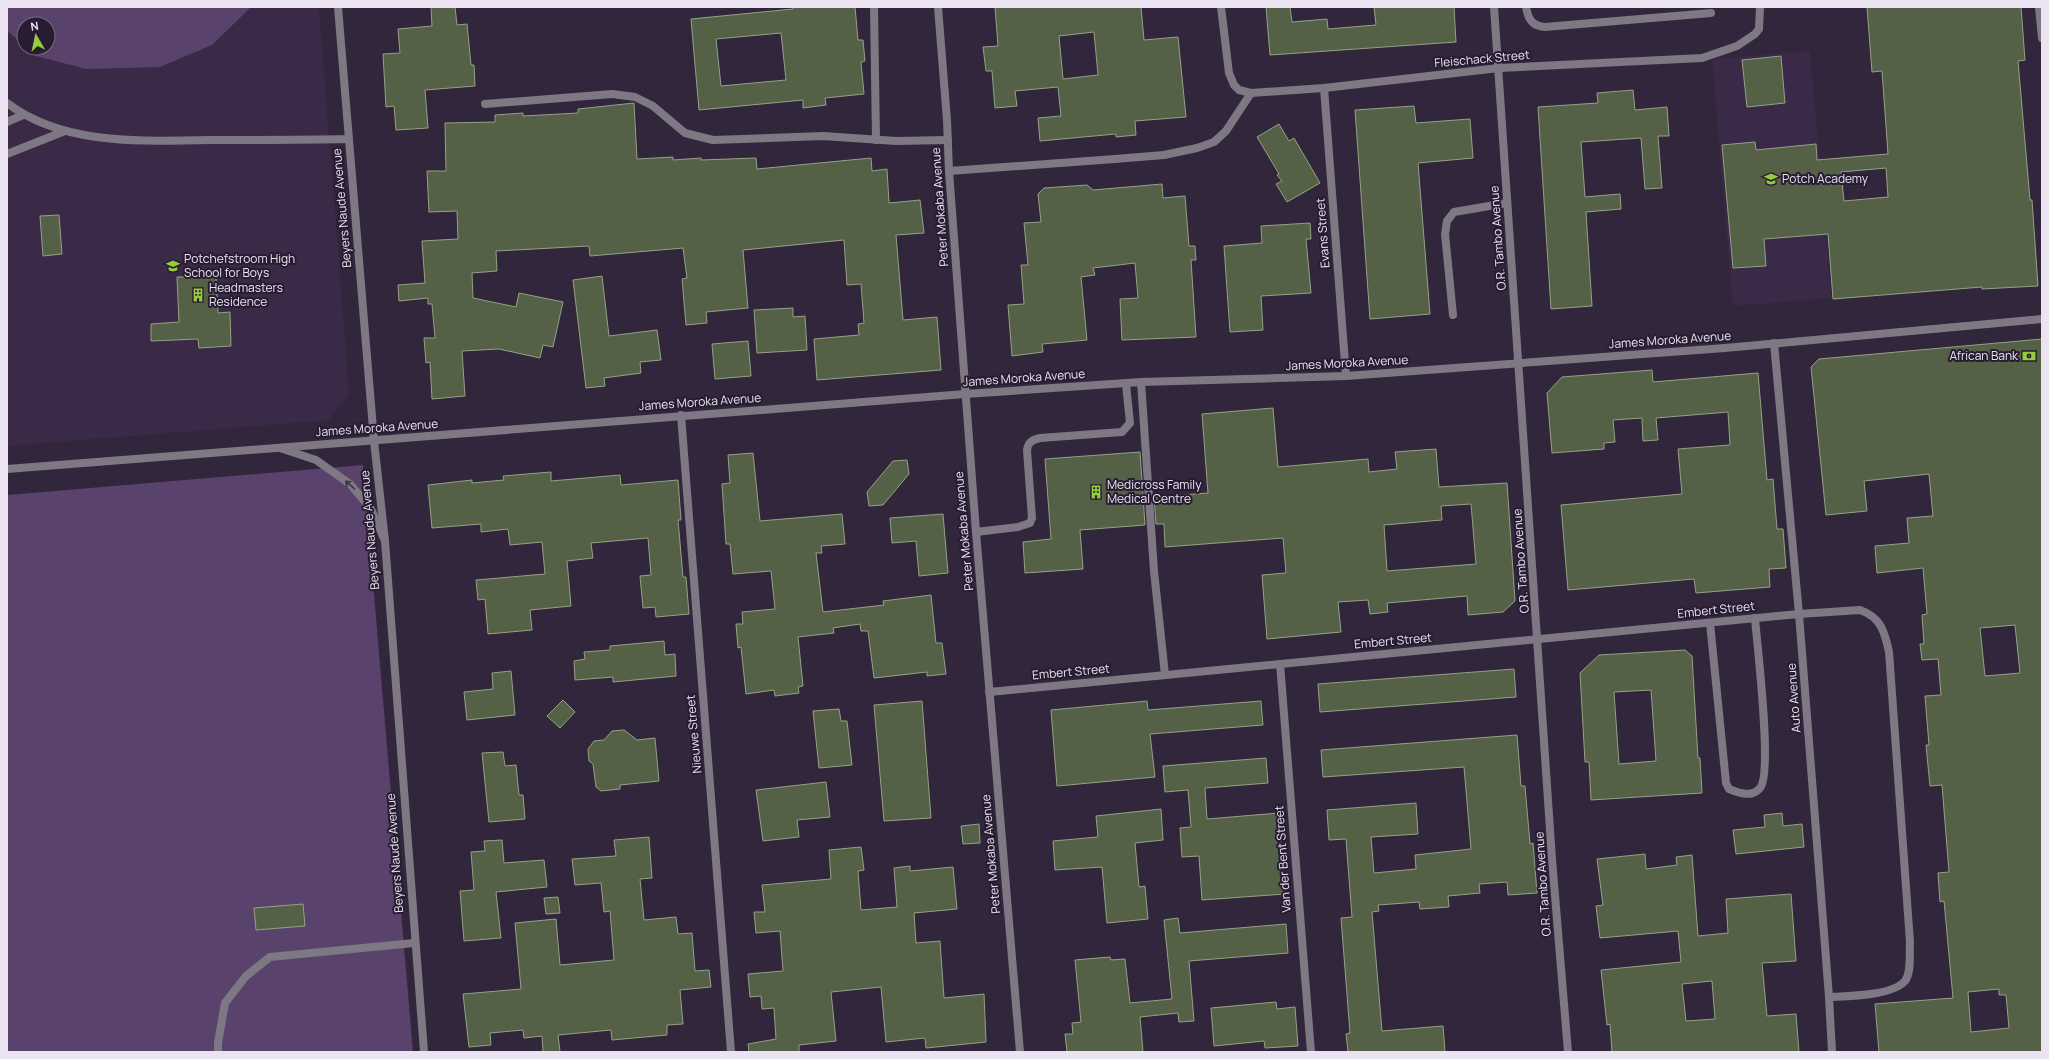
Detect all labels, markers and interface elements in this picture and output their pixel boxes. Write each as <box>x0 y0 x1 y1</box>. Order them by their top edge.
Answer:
north arrow <box>16 16 56 56</box>
text: N <box>29 18 40 34</box>
street label: Fleischack Street <box>1434 46 1531 71</box>
street label: Peter Mokaba Avenue <box>927 147 952 267</box>
street label: Beyers Naude Avenue <box>328 148 355 268</box>
place label: Potch Academy <box>1782 170 1869 187</box>
school or university icon: Potch Academy <box>1763 171 1779 187</box>
street label: O.R. Tambo Avenue <box>1485 185 1510 291</box>
street label: Evans Street <box>1312 197 1333 269</box>
place label: Potchefstroom High School for Boys <box>184 250 295 281</box>
school or university icon: Potchefstroom High School for Boys <box>165 258 181 274</box>
place label: Headmasters Residence <box>209 279 283 310</box>
building icon: Headmasters Residence <box>190 287 206 303</box>
street label: James Moroka Avenue <box>1608 327 1732 352</box>
place label: African Bank <box>1949 347 2019 364</box>
bank icon: African Bank <box>2021 348 2037 364</box>
street label: James Moroka Avenue <box>1285 351 1409 374</box>
street label: James Moroka Avenue <box>962 365 1086 390</box>
street label: James Moroka Avenue <box>638 389 762 414</box>
street label: James Moroka Avenue <box>315 415 439 440</box>
street label: Beyers Naude Avenue <box>356 470 383 590</box>
street label: Peter Mokaba Avenue <box>950 471 977 591</box>
place label: Medicross Family Medical Centre <box>1107 476 1202 507</box>
one-way arrow <box>344 480 355 489</box>
building icon: Medicross Family Medical Centre <box>1088 484 1104 500</box>
street label: O.R. Tambo Avenue <box>1508 508 1533 614</box>
street label: Embert Street <box>1676 597 1756 622</box>
street label: Embert Street <box>1353 629 1433 652</box>
street label: Embert Street <box>1031 660 1111 683</box>
street label: Auto Avenue <box>1783 663 1804 733</box>
street label: Nieuwe Street <box>682 694 705 774</box>
street label: Beyers Naude Avenue <box>382 793 407 913</box>
street label: Peter Mokaba Avenue <box>977 794 1004 914</box>
street label: Van der Bent Street <box>1270 805 1295 913</box>
street label: O.R. Tambo Avenue <box>1530 831 1555 937</box>

